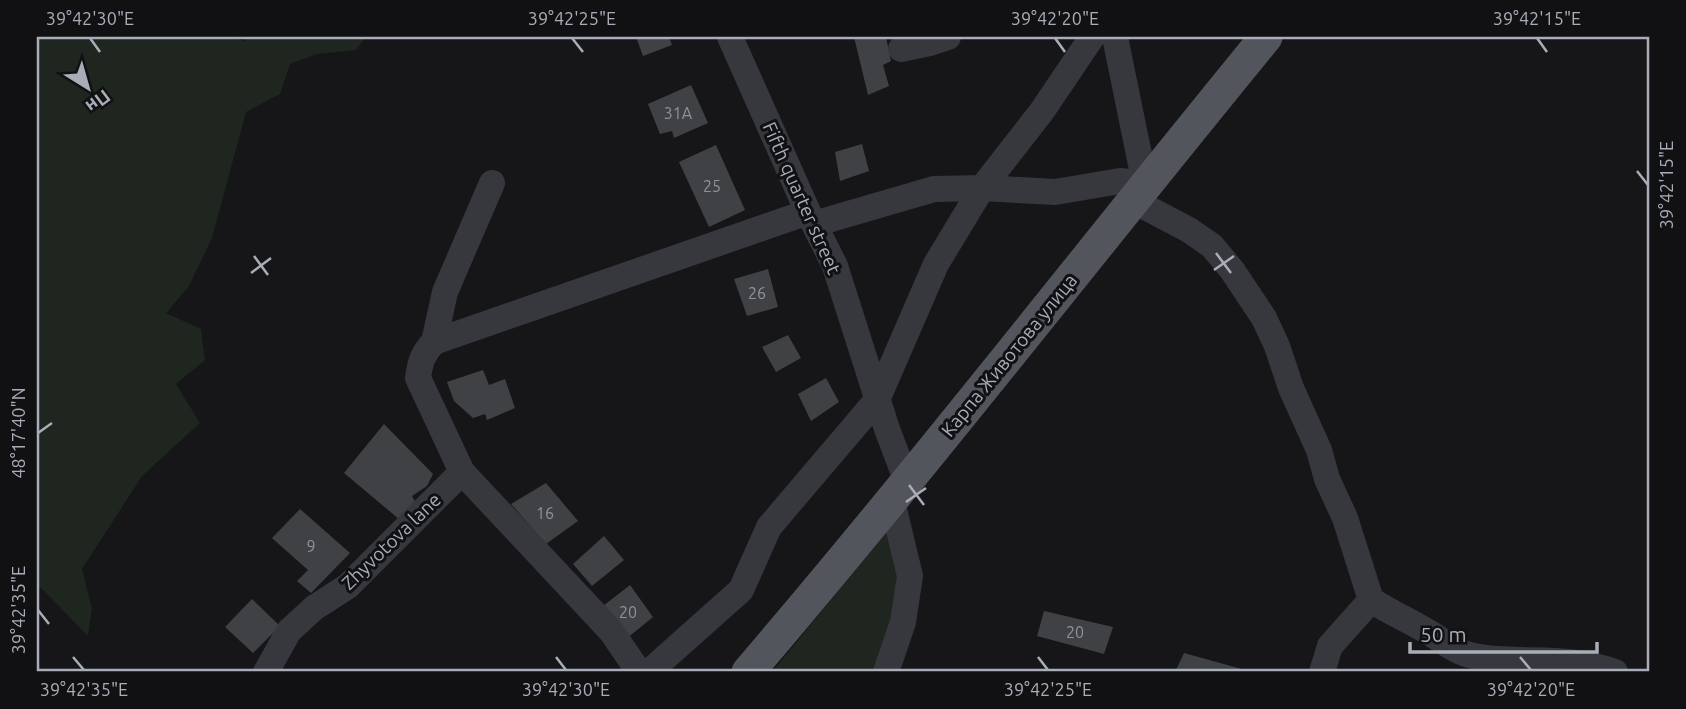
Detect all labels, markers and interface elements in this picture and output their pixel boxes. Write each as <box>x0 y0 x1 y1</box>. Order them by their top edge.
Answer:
text: 39°42'30"E <box>46 8 134 28</box>
text: 39°42'25"E <box>528 8 616 28</box>
text: 39°42'20"E <box>1011 8 1099 28</box>
text: 39°42'15"E <box>1493 8 1581 28</box>
north arrow <box>52 52 122 122</box>
text: Пн <box>82 85 115 118</box>
house number: 31A <box>664 104 693 122</box>
street label: Fifth quarter street <box>759 118 846 278</box>
text: 39°42'15"E <box>1656 141 1676 229</box>
house number: 25 <box>703 177 721 195</box>
street label: Карпа Животова улица <box>937 269 1081 441</box>
house number: 26 <box>748 284 766 302</box>
text: 48°17'40"N <box>8 387 28 479</box>
street label: Zhyvotova lane <box>337 488 445 594</box>
house number: 16 <box>536 504 554 522</box>
house number: 9 <box>306 537 316 555</box>
text: 39°42'35"E <box>8 566 28 654</box>
house number: 20 <box>619 603 637 621</box>
scale bar <box>1410 611 1597 655</box>
text: 50 m <box>1420 622 1467 646</box>
house number: 20 <box>1066 623 1084 641</box>
text: 39°42'35"E <box>40 679 128 699</box>
text: 39°42'30"E <box>522 679 610 699</box>
text: 39°42'25"E <box>1004 679 1092 699</box>
text: 39°42'20"E <box>1487 679 1575 699</box>

